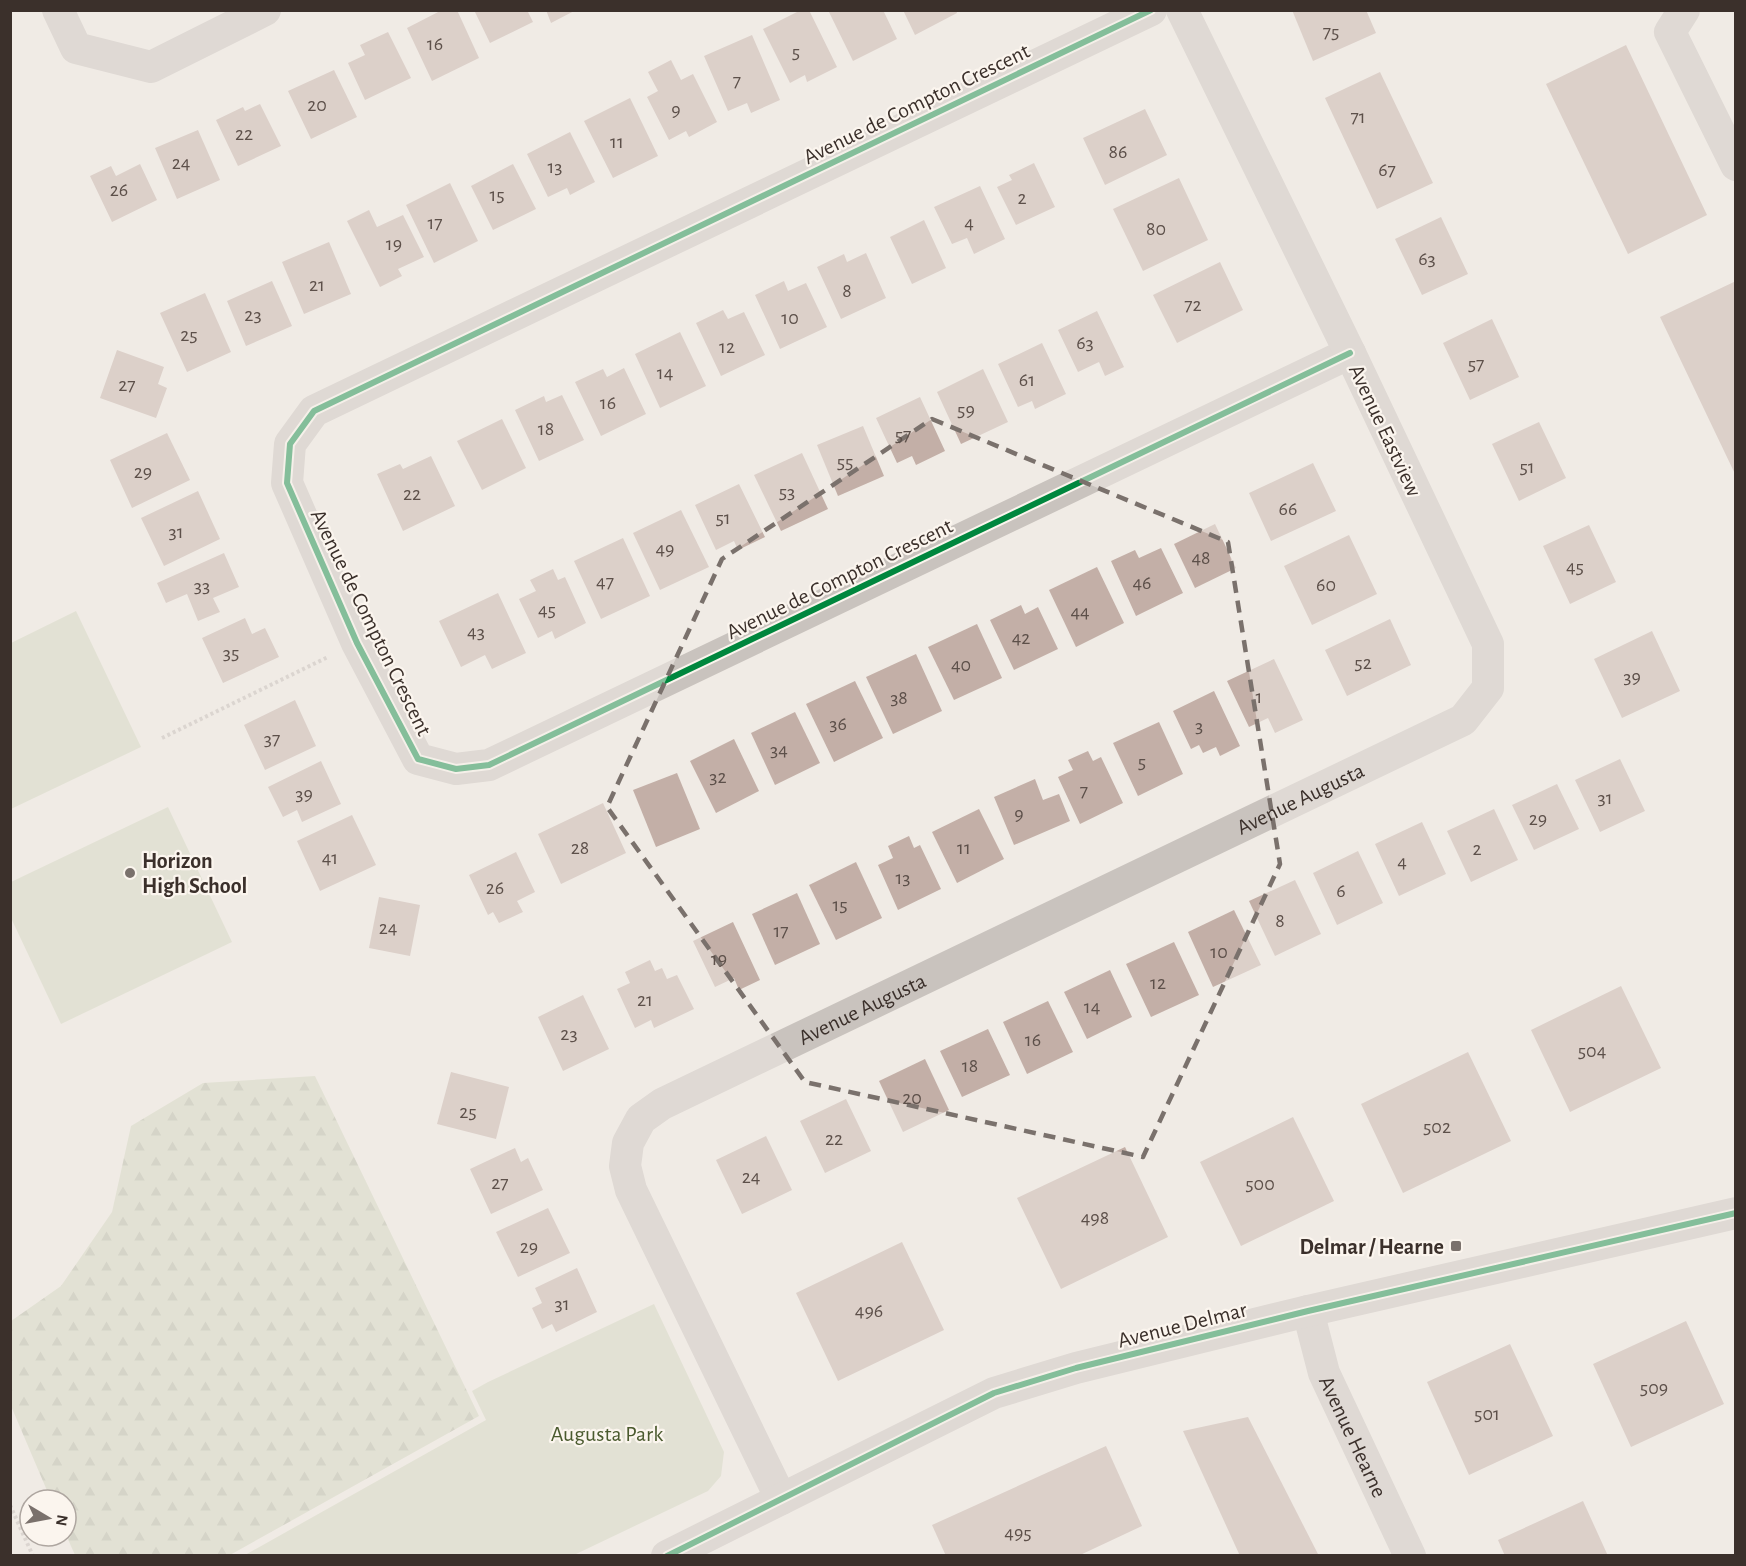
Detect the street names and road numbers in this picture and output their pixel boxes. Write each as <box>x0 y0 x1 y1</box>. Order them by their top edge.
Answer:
street label: Avenue de Compton Crescent <box>800 39 1033 168</box>
street label: Avenue Eastview <box>1345 361 1425 500</box>
street label: Avenue de Compton Crescent <box>307 506 436 739</box>
street label: Avenue de Compton Crescent <box>723 514 956 643</box>
street label: Avenue Augusta <box>1233 759 1368 839</box>
street label: Avenue Augusta <box>795 969 929 1049</box>
street label: Avenue Delmar <box>1115 1298 1249 1352</box>
street label: Avenue Hearne <box>1315 1373 1391 1501</box>

